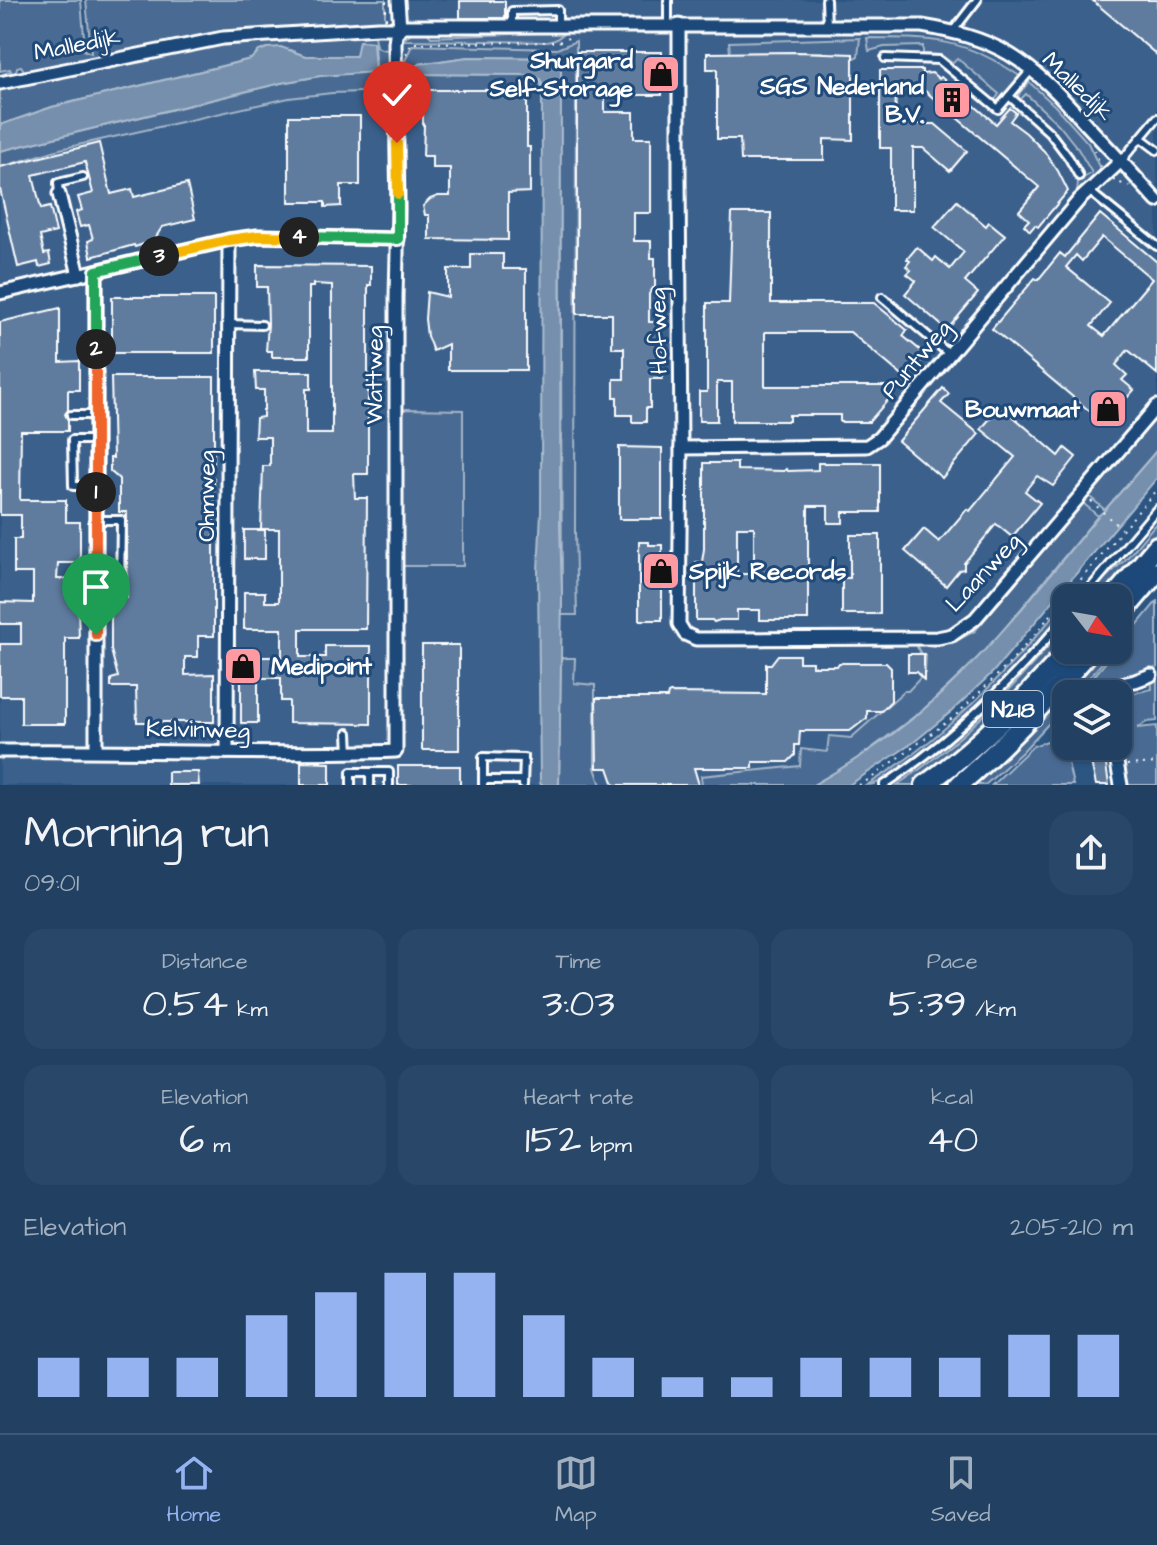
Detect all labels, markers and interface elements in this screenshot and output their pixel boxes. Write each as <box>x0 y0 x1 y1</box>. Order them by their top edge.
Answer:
street label: Malledijk <box>31 20 124 70</box>
place label: Shurgard Self-Storage <box>489 44 634 107</box>
street label: Malledijk <box>1034 44 1121 130</box>
shop icon: Shurgard Self-Storage <box>640 53 682 95</box>
pin <box>363 61 431 143</box>
place label: SGS Nederland B.V. <box>759 70 925 132</box>
icon: check <box>375 73 419 117</box>
building icon: SGS Nederland B.V. <box>931 79 973 121</box>
pin: 4 <box>279 217 319 257</box>
text: 4 <box>292 221 306 252</box>
pin: 3 <box>139 236 179 276</box>
text: 3 <box>153 240 165 271</box>
street label: Hofweg <box>641 287 678 375</box>
street label: Puntweg <box>874 313 961 407</box>
street label: Wattweg <box>358 326 393 424</box>
pin: 2 <box>76 329 116 369</box>
text: 2 <box>90 333 102 364</box>
shop icon: Bouwmaat <box>1087 388 1129 430</box>
place label: Bouwmaat <box>965 393 1080 427</box>
street label: Ohmweg <box>190 450 225 542</box>
pin: 1 <box>76 472 116 512</box>
text: 1 <box>95 476 97 507</box>
street label: Laanweg <box>938 525 1030 621</box>
shop icon: Spijk Records <box>640 550 682 592</box>
pin <box>62 553 130 635</box>
place label: Spijk Records <box>688 555 846 589</box>
icon: arrive <box>74 565 118 609</box>
north arrow <box>1052 584 1132 664</box>
map controls <box>1052 584 1132 760</box>
shop icon: Medipoint <box>222 645 264 687</box>
place label: Medipoint <box>271 650 372 684</box>
button: layers <box>1052 680 1132 760</box>
road number: N218 <box>983 691 1043 727</box>
street label: Kelvinweg <box>146 712 250 749</box>
text: Morning run <box>24 804 269 865</box>
button: share <box>1049 811 1133 895</box>
text: 09:01 <box>24 865 79 901</box>
text: Distance <box>162 946 248 977</box>
text: Time <box>555 946 602 977</box>
text: Pace <box>927 946 978 977</box>
text: 0.54 <box>142 977 228 1032</box>
text: 3:03 <box>542 977 615 1032</box>
text: 5:39 <box>888 977 966 1032</box>
text: km <box>228 994 268 1025</box>
text: /km <box>966 994 1016 1025</box>
text: Elevation <box>162 1082 248 1113</box>
text: Heart rate <box>523 1082 634 1113</box>
text: kcal <box>931 1082 973 1113</box>
text: 6 <box>179 1113 204 1168</box>
text: 152 <box>525 1113 581 1168</box>
text: 40 <box>926 1113 978 1168</box>
text: m <box>204 1130 230 1161</box>
text: bpm <box>581 1130 632 1161</box>
text: Elevation <box>24 1209 126 1245</box>
text: 205–210 m <box>1010 1209 1133 1245</box>
tab: Home <box>166 1451 221 1530</box>
tab: Map <box>554 1451 598 1530</box>
tab: Saved <box>931 1451 991 1530</box>

